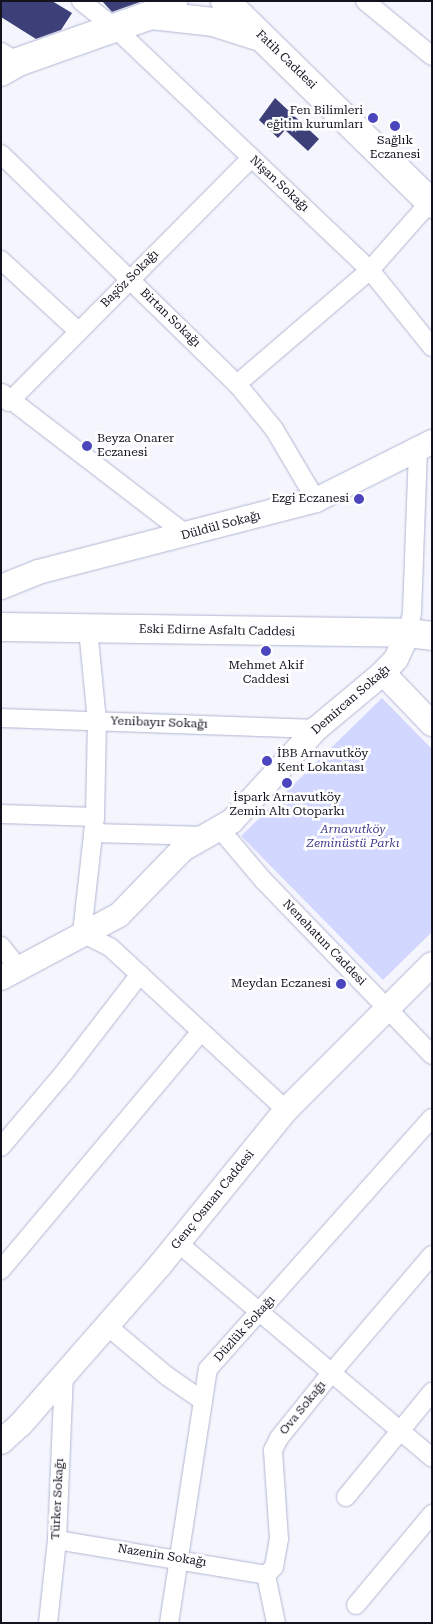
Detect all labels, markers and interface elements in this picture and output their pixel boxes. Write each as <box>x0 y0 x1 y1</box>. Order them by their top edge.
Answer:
street label: Fatih Caddesi <box>253 28 319 92</box>
place label: Fen Bilimleri eğitim kurumları <box>266 104 363 132</box>
marker: Fen Bilimleri eğitim kurumları <box>367 112 379 124</box>
marker: Sağlık Eczanesi <box>389 120 401 132</box>
place label: Sağlık Eczanesi <box>370 134 420 162</box>
street label: Nişan Sokağı <box>246 153 312 215</box>
street label: Başöz Sokağı <box>98 247 162 311</box>
street label: Birtan Sokağı <box>137 286 203 350</box>
place label: Beyza Onarer Eczanesi <box>97 432 174 460</box>
marker: Beyza Onarer Eczanesi <box>81 440 93 452</box>
place label: Ezgi Eczanesi <box>272 492 349 506</box>
marker: Ezgi Eczanesi <box>353 493 365 505</box>
street label: Düldül Sokağı <box>180 508 262 544</box>
street label: Eski Edirne Asfaltı Caddesi <box>139 622 295 640</box>
marker: Mehmet Akif Caddesi <box>260 645 272 657</box>
place label: Mehmet Akif Caddesi <box>228 659 304 687</box>
street label: Demircan Sokağı <box>309 662 393 738</box>
street label: Yenibayır Sokağı <box>110 714 208 732</box>
place label: İBB Arnavutköy Kent Lokantası <box>277 747 368 775</box>
marker: İBB Arnavutköy Kent Lokantası <box>261 755 273 767</box>
marker: İspark Arnavutköy Zemin Altı Otoparkı <box>281 777 293 789</box>
place label: İspark Arnavutköy Zemin Altı Otoparkı <box>229 791 345 819</box>
park label: Arnavutköy Zeminüstü Parkı <box>307 823 399 851</box>
street label: Nenehatun Caddesi <box>279 897 369 989</box>
place label: Meydan Eczanesi <box>231 977 331 991</box>
marker: Meydan Eczanesi <box>335 978 347 990</box>
street label: Genç Osman Caddesi <box>169 1147 257 1253</box>
street label: Düzlük Sokağı <box>212 1293 278 1365</box>
street label: Ova Sokağı <box>277 1378 329 1438</box>
street label: Türker Sokağı <box>49 1458 67 1540</box>
street label: Nazenin Sokağı <box>116 1542 208 1570</box>

